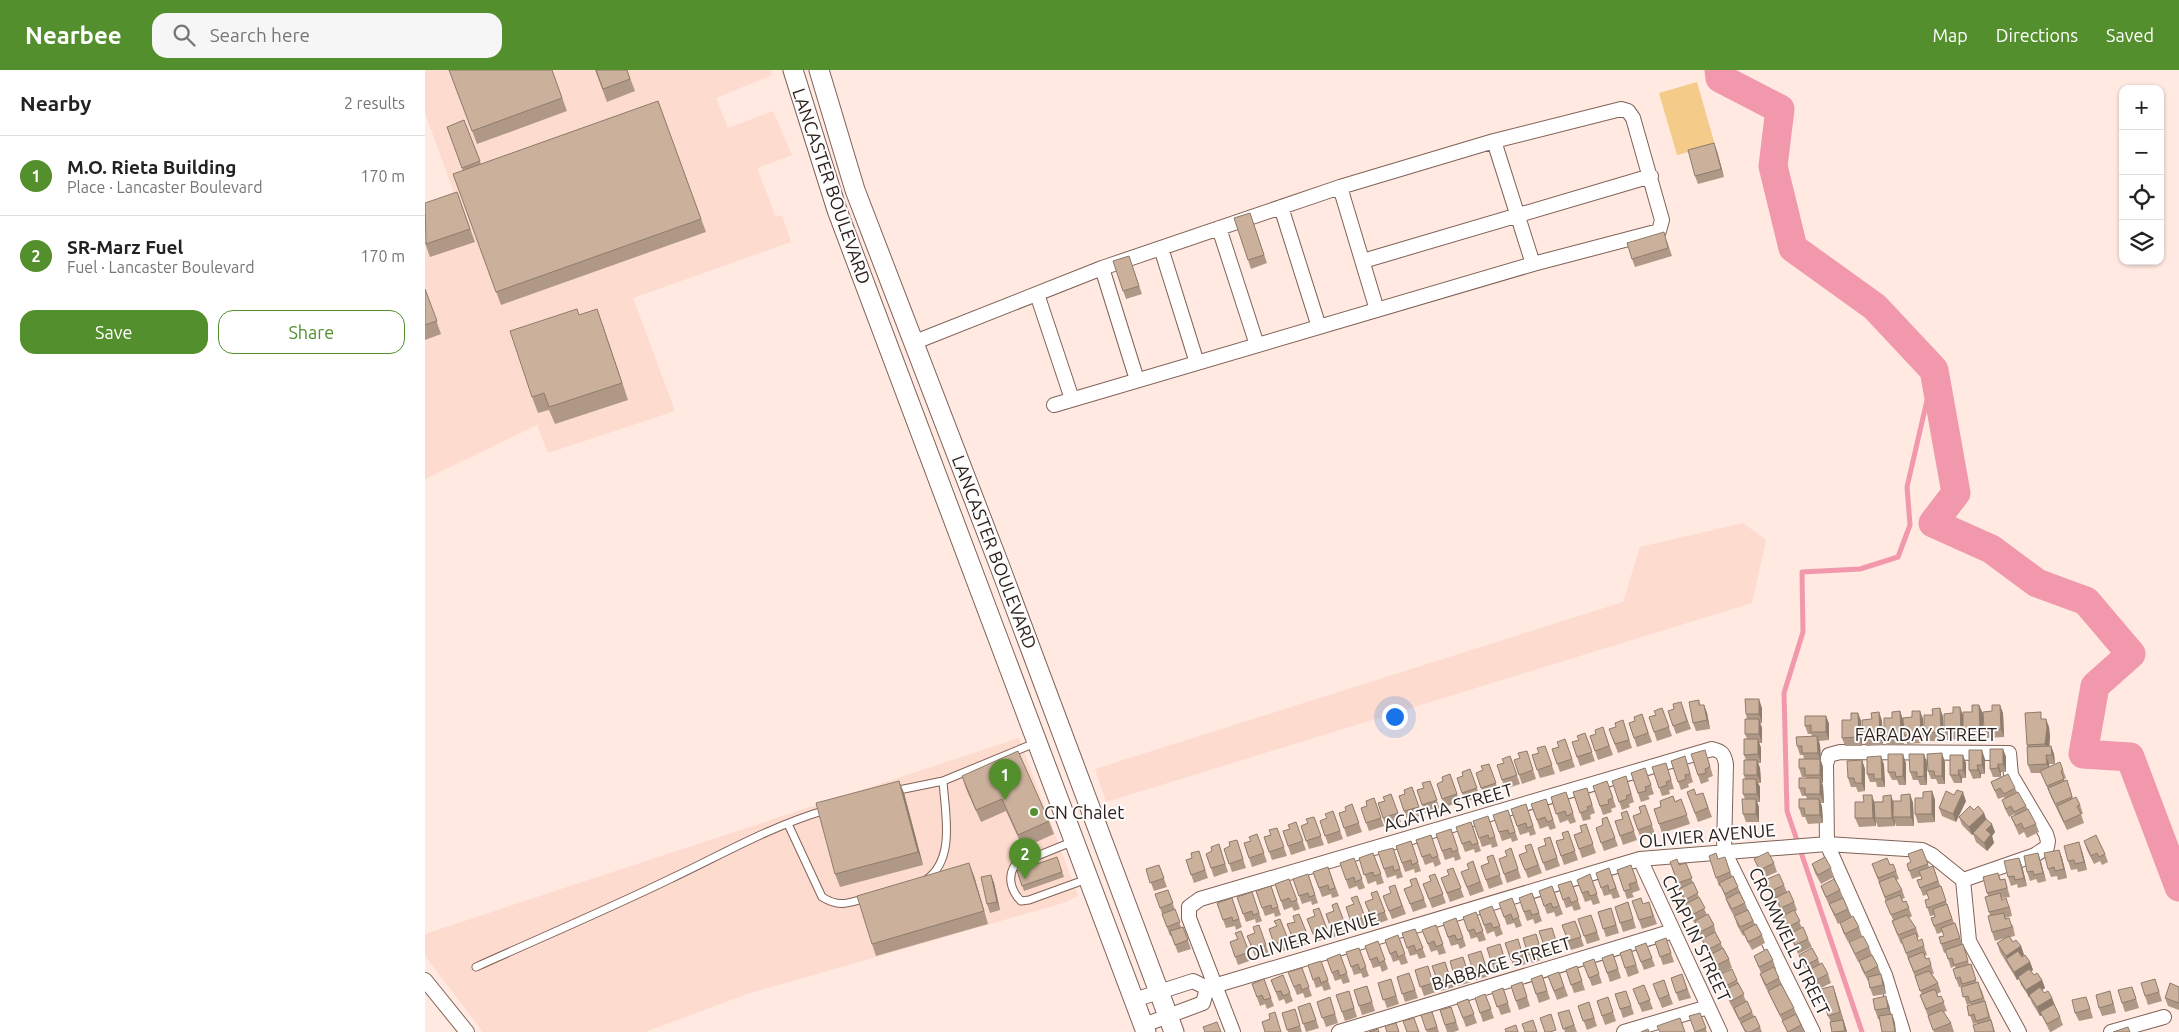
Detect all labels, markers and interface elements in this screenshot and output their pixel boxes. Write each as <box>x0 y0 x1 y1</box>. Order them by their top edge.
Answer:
search box <box>152 13 502 58</box>
icon: search <box>170 21 198 49</box>
text: Nearbee <box>25 22 122 49</box>
text: Search here <box>210 24 310 46</box>
text: Map <box>1932 25 1968 45</box>
text: Directions <box>1996 25 2078 45</box>
text: Saved <box>2106 25 2154 45</box>
map controls <box>2119 85 2164 265</box>
button: + <box>2119 85 2164 130</box>
street label: LANCASTER BOULEVARD <box>789 86 875 286</box>
text: Nearby <box>20 91 91 115</box>
text: 2 results <box>344 94 405 112</box>
button: − <box>2119 130 2164 175</box>
text: M.O. Rieta Building <box>67 156 236 178</box>
text: 1 <box>31 167 41 185</box>
text: 170 m <box>360 167 405 185</box>
button: locate <box>2119 175 2164 220</box>
text: Place · Lancaster Boulevard <box>67 178 263 196</box>
button: layers <box>2119 220 2164 265</box>
text: SR-Marz Fuel <box>67 236 183 258</box>
text: 2 <box>31 247 41 265</box>
text: 170 m <box>360 247 405 265</box>
text: Fuel · Lancaster Boulevard <box>67 258 255 276</box>
button: Save <box>20 310 208 354</box>
button: Share <box>218 310 405 354</box>
street label: LANCASTER BOULEVARD <box>949 452 1041 652</box>
your location <box>1382 704 1408 730</box>
street label: FARADAY STREET <box>1855 724 1997 744</box>
pin: 1 <box>989 759 1021 800</box>
street label: AGATHA STREET <box>1381 779 1515 835</box>
place label: CN Chalet <box>1044 802 1124 822</box>
marker: CN Chalet <box>1028 806 1040 818</box>
street label: OLIVIER AVENUE <box>1638 819 1776 851</box>
pin: 2 <box>1009 838 1041 879</box>
street label: CROMWELL STREET <box>1746 864 1834 1018</box>
street label: CHAPLIN STREET <box>1659 871 1735 1005</box>
street label: OLIVIER AVENUE <box>1244 908 1380 964</box>
street label: BABBAGE STREET <box>1429 932 1573 994</box>

